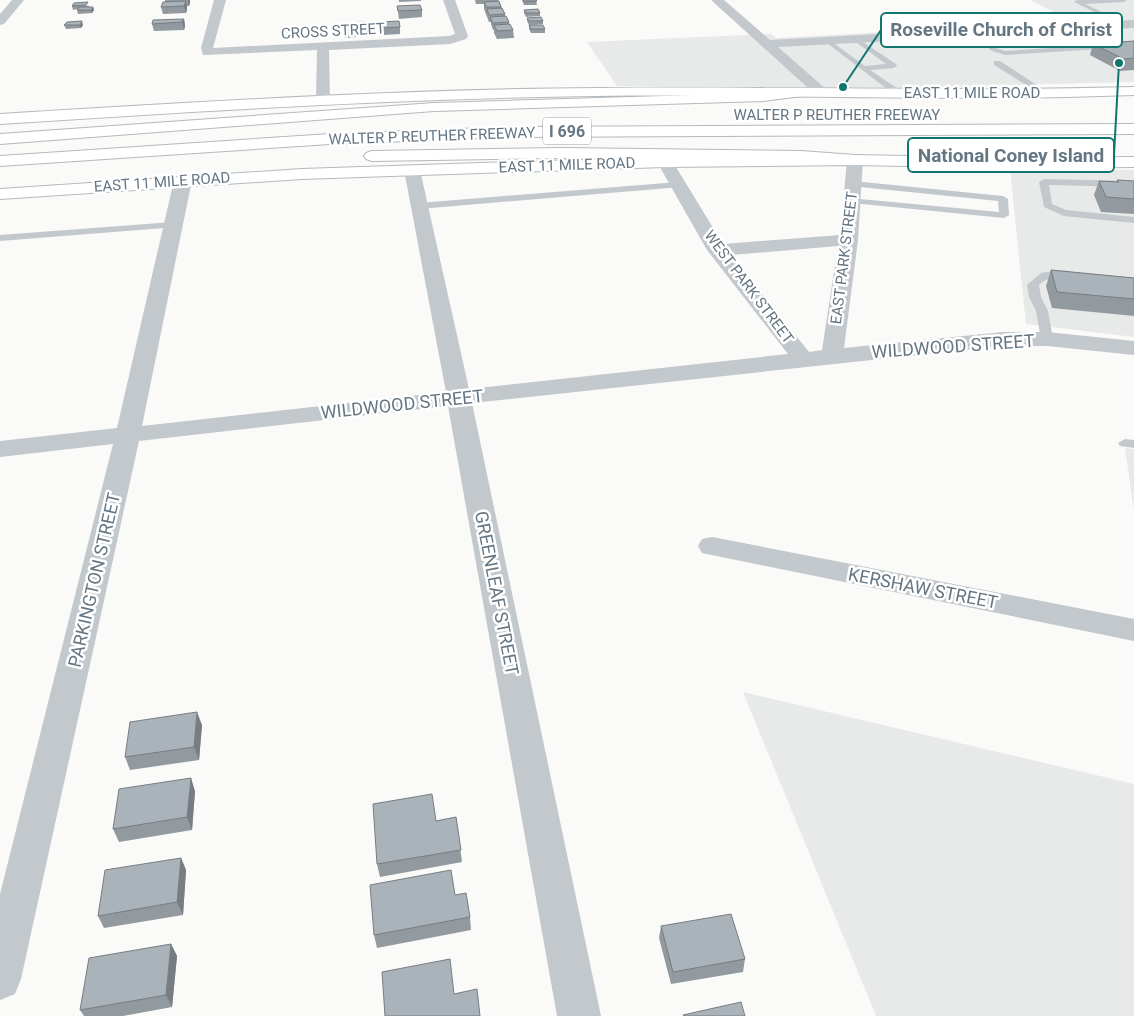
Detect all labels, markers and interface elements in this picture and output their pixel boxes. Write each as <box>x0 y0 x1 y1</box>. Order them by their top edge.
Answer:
callout: Roseville Church of Christ <box>881 13 1122 47</box>
text: Roseville Church of Christ <box>890 18 1112 41</box>
street label: CROSS STREET <box>281 19 386 43</box>
street label: EAST 11 MILE ROAD <box>904 84 1040 102</box>
street label: WALTER P REUTHER FREEWAY <box>734 106 940 124</box>
road number: I 696 <box>543 118 591 144</box>
street label: WALTER P REUTHER FREEWAY <box>328 123 536 149</box>
callout: National Coney Island <box>908 138 1114 172</box>
text: National Coney Island <box>918 144 1104 167</box>
street label: EAST 11 MILE ROAD <box>498 154 636 176</box>
street label: EAST 11 MILE ROAD <box>93 168 231 196</box>
street label: EAST PARK STREET <box>827 191 861 325</box>
street label: WEST PARK STREET <box>701 227 797 347</box>
street label: WILDWOOD STREET <box>871 330 1035 362</box>
street label: WILDWOOD STREET <box>320 385 485 423</box>
street label: PARKINGTON STREET <box>64 491 124 669</box>
street label: GREENLEAF STREET <box>471 509 523 677</box>
street label: KERSHAW STREET <box>847 563 1000 613</box>

